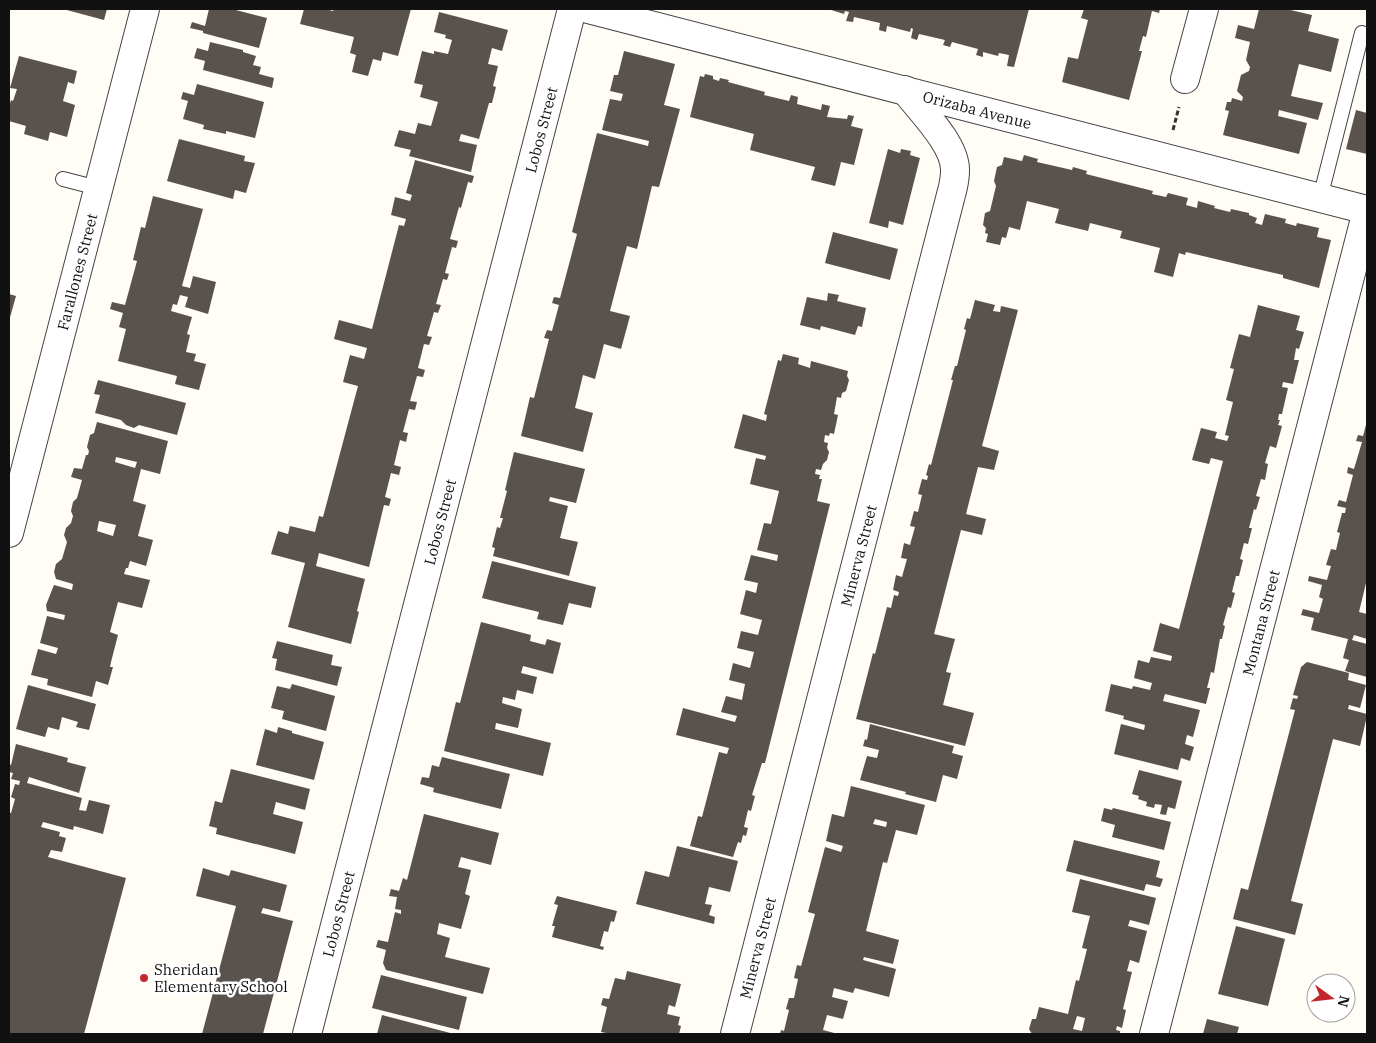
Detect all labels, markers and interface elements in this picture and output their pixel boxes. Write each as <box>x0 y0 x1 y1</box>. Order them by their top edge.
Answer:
street label: Lobos Street <box>521 85 561 175</box>
street label: Orizaba Avenue <box>921 86 1034 133</box>
street label: Farallones Street <box>53 211 101 332</box>
street label: Lobos Street <box>419 477 460 567</box>
street label: Minerva Street <box>836 503 880 608</box>
street label: Montana Street <box>1238 568 1283 677</box>
street label: Lobos Street <box>318 869 358 959</box>
street label: Minerva Street <box>735 895 779 1001</box>
place label: Sheridan Elementary School <box>154 960 288 996</box>
marker: Sheridan Elementary School <box>138 972 150 984</box>
north arrow <box>1306 973 1356 1023</box>
text: N <box>1333 994 1354 1009</box>

